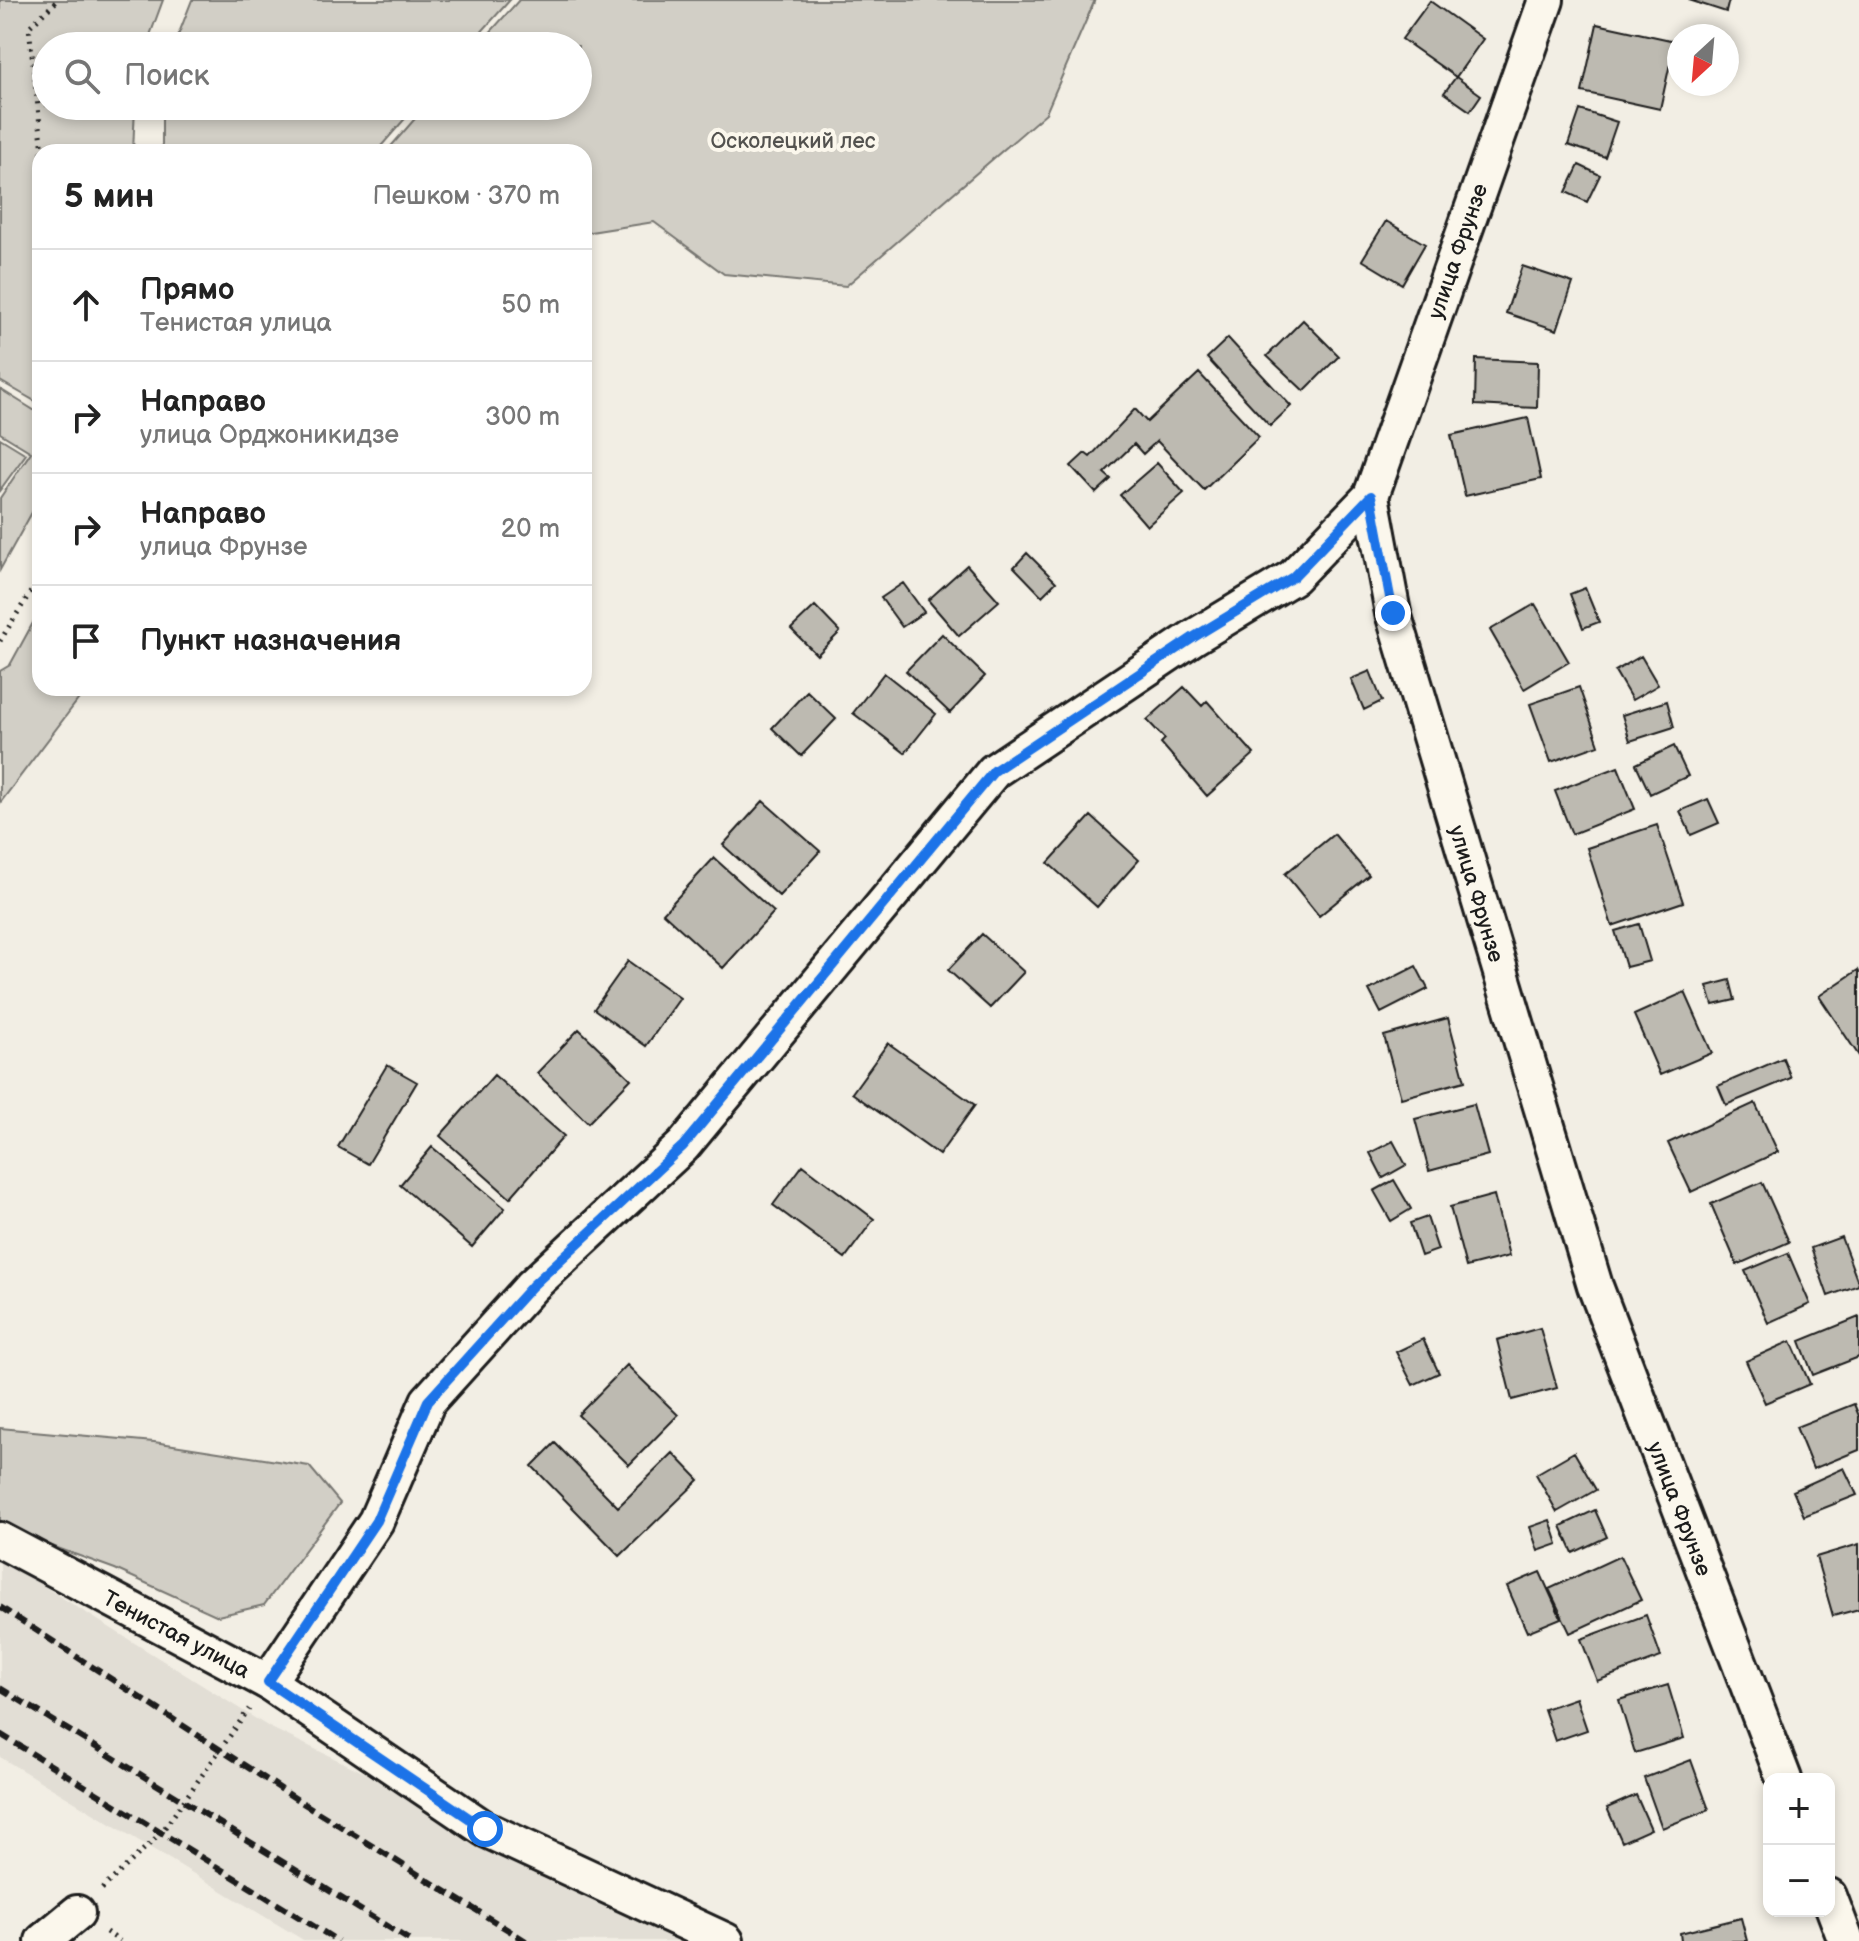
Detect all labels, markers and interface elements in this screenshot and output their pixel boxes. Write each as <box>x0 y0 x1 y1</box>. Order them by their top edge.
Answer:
north arrow <box>1667 24 1739 96</box>
search box <box>32 32 592 120</box>
icon: search <box>60 54 104 98</box>
text: Поиск <box>124 58 210 94</box>
park label: Осколецкий лес <box>711 128 876 155</box>
text: 5 мин <box>64 176 154 217</box>
street label: улица Фрунзе <box>1423 180 1494 323</box>
text: Пешком · 370 m <box>372 181 560 212</box>
text: Прямо <box>140 272 234 308</box>
icon: ahead <box>64 283 108 327</box>
text: 50 m <box>501 290 560 321</box>
text: Тенистая улица <box>140 308 332 339</box>
text: Направо <box>140 384 266 420</box>
icon: right <box>64 395 108 439</box>
text: 300 m <box>485 402 560 433</box>
text: улица Орджоникидзе <box>140 420 399 451</box>
text: Направо <box>140 496 266 532</box>
icon: right <box>64 507 108 551</box>
text: 20 m <box>501 514 560 545</box>
text: улица Фрунзе <box>140 532 307 563</box>
route end <box>1375 595 1411 631</box>
icon: arrive <box>64 619 108 663</box>
text: Пункт назначения <box>140 623 401 659</box>
street label: улица Фрунзе <box>1442 822 1509 966</box>
street label: улица Фрунзе <box>1641 1438 1717 1580</box>
street label: Тенистая улица <box>98 1585 254 1685</box>
map controls <box>1763 1773 1835 1917</box>
button: + <box>1763 1773 1835 1845</box>
route start <box>467 1811 503 1847</box>
button: − <box>1763 1845 1835 1917</box>

